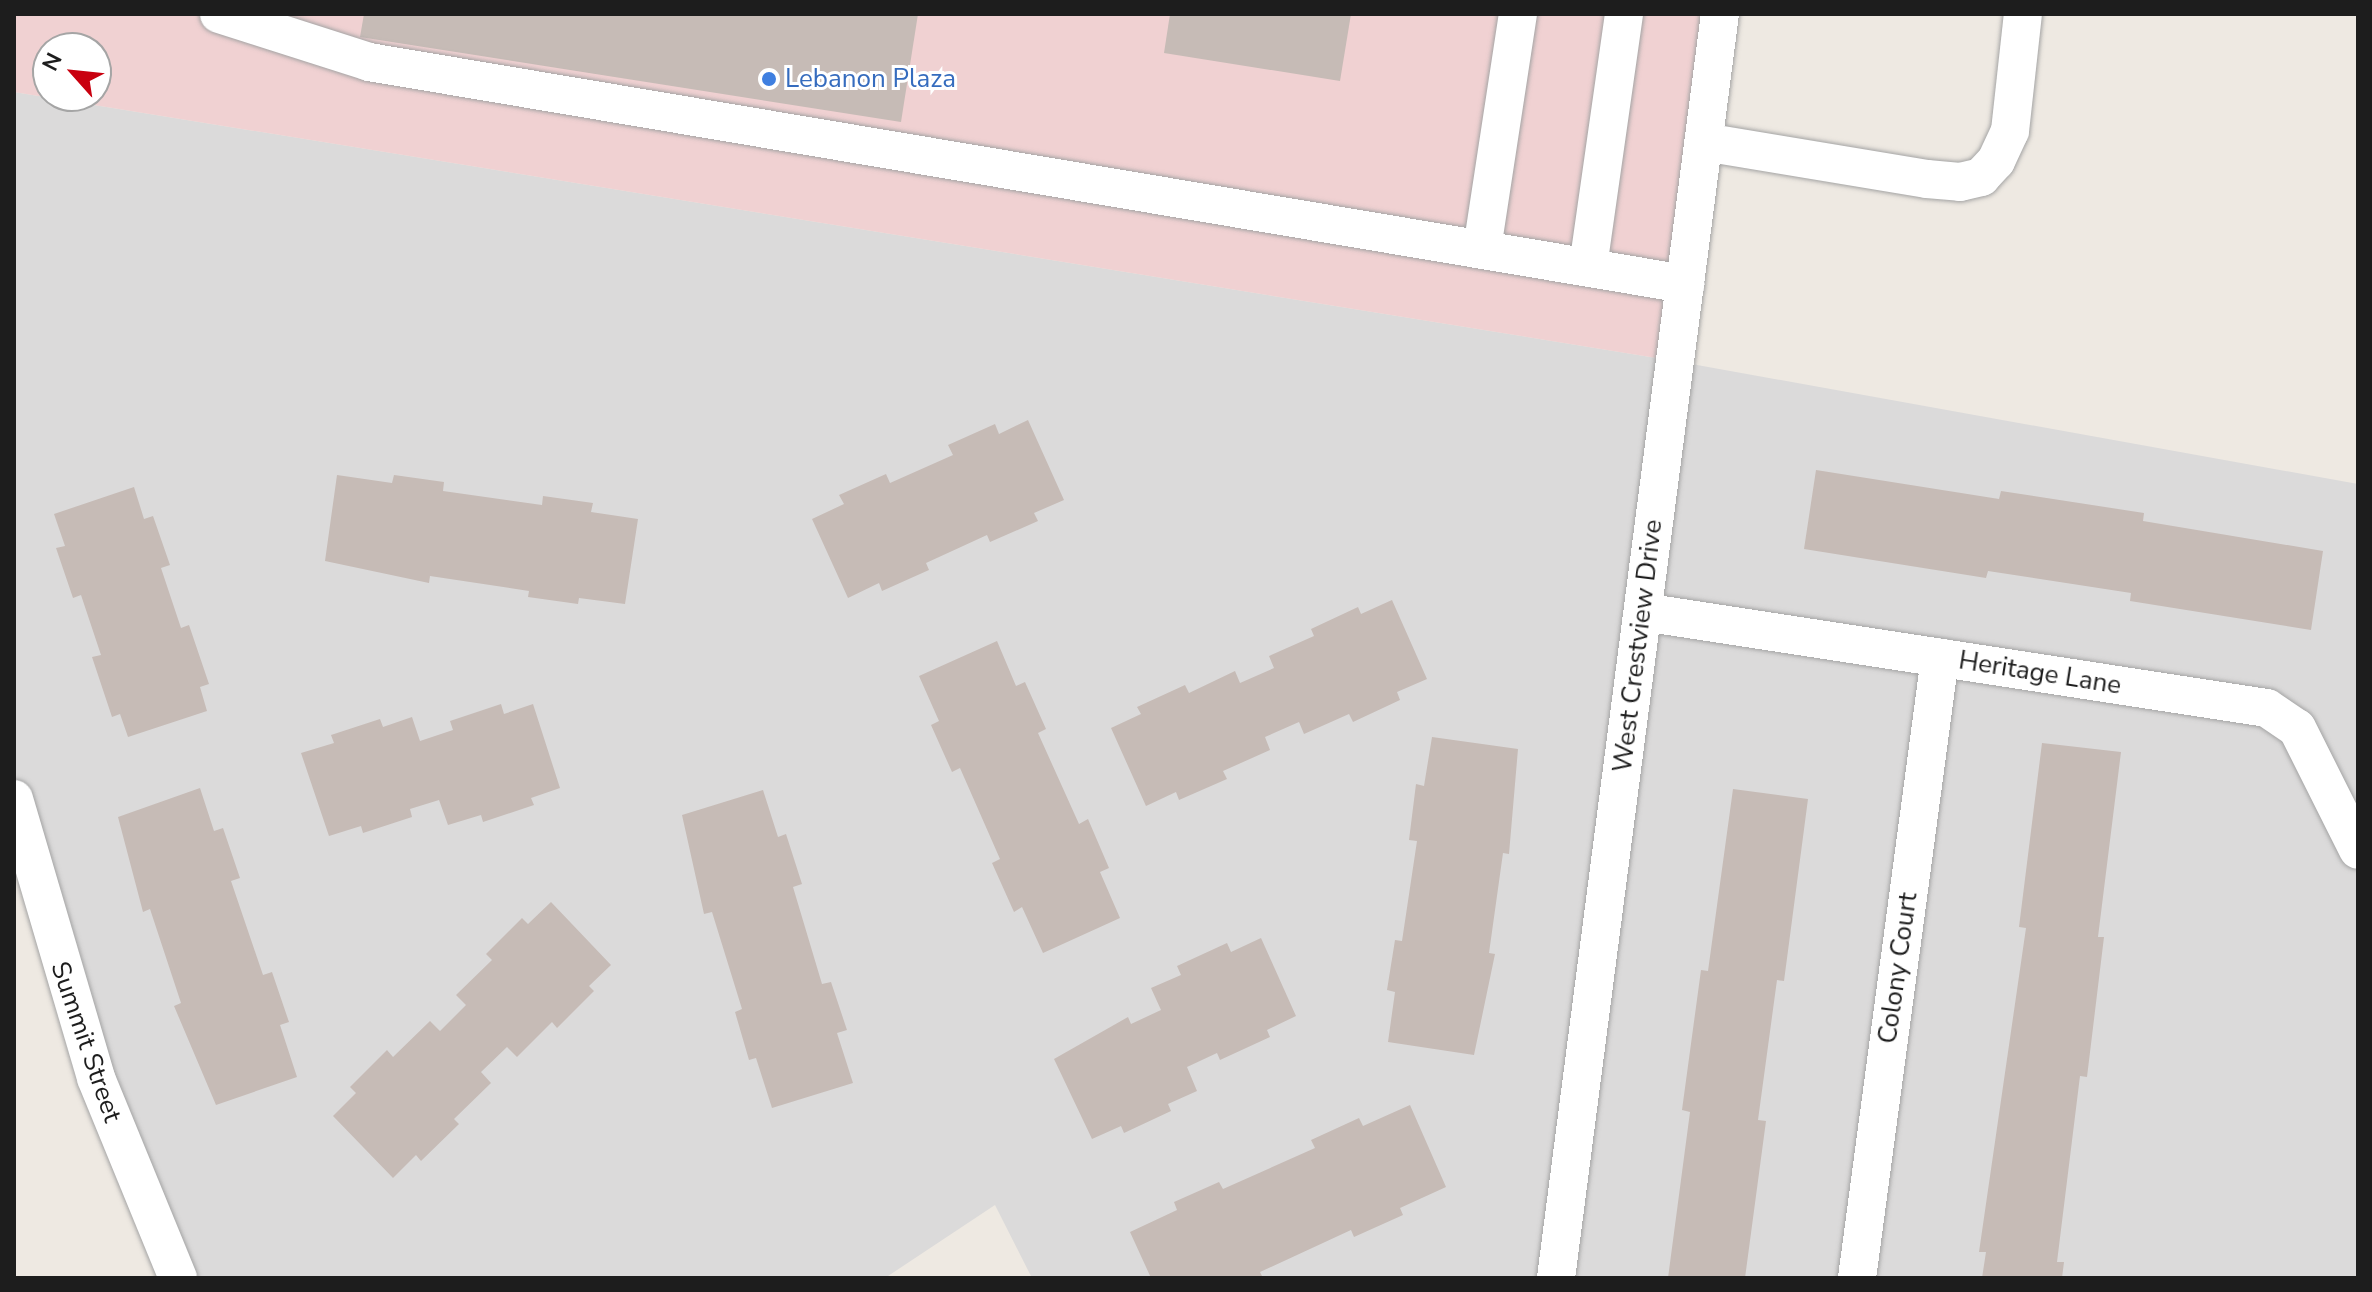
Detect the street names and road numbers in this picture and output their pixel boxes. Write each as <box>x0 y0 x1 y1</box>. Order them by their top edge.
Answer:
street label: West Crestview Drive <box>1607 518 1669 774</box>
street label: Heritage Lane <box>1957 645 2123 701</box>
street label: Colony Court <box>1872 890 1924 1046</box>
street label: Summit Street <box>44 958 128 1126</box>

